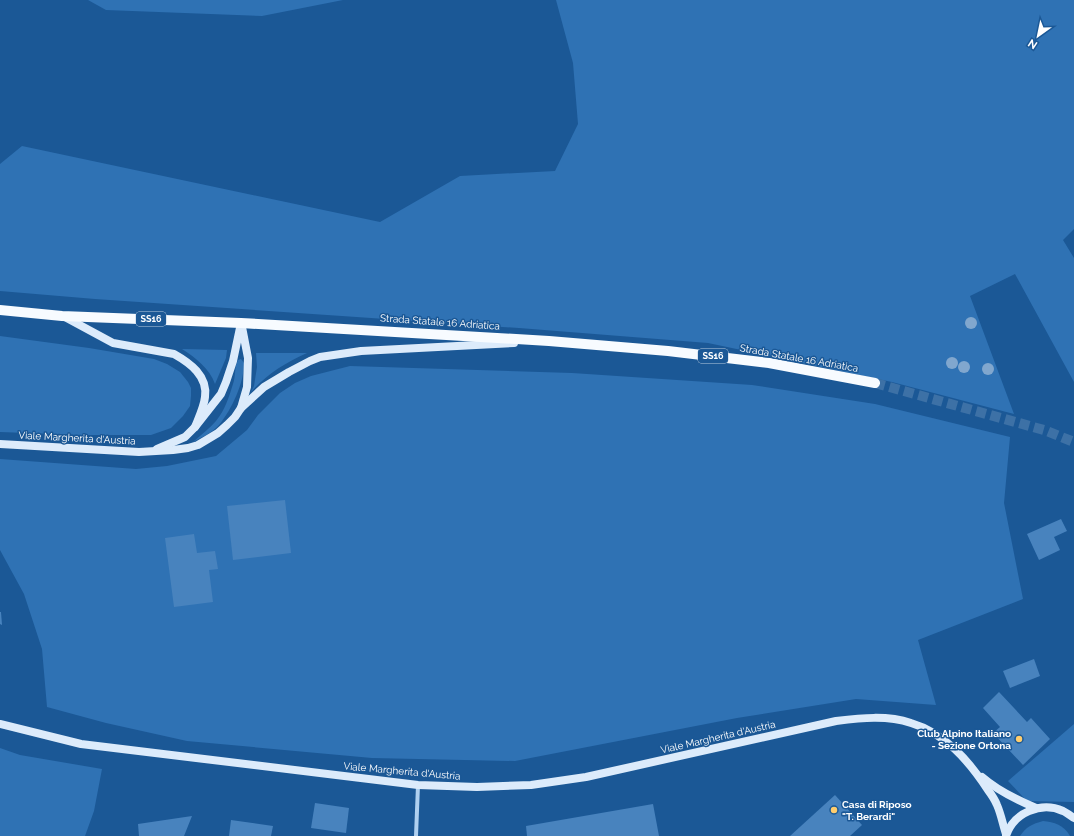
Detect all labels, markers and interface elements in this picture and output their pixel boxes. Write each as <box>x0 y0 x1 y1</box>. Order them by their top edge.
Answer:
north arrow <box>1018 16 1058 56</box>
text: N <box>1026 36 1040 52</box>
road number: SS16 <box>136 312 166 326</box>
street label: Strada Statale 16 Adriatica <box>380 312 500 332</box>
street label: Strada Statale 16 Adriatica <box>739 342 859 374</box>
road number: SS16 <box>698 349 728 363</box>
street label: Viale Margherita d'Austria <box>18 429 136 447</box>
street label: Viale Margherita d'Austria <box>660 718 776 756</box>
place label: Club Alpino Italiano - Sezione Ortona <box>917 728 1011 751</box>
marker: Club Alpino Italiano - Sezione Ortona <box>1014 734 1024 744</box>
street label: Viale Margherita d'Austria <box>343 760 461 782</box>
place label: Casa di Riposo "T. Berardi" <box>842 799 912 822</box>
marker: Casa di Riposo "T. Berardi" <box>829 805 839 815</box>

